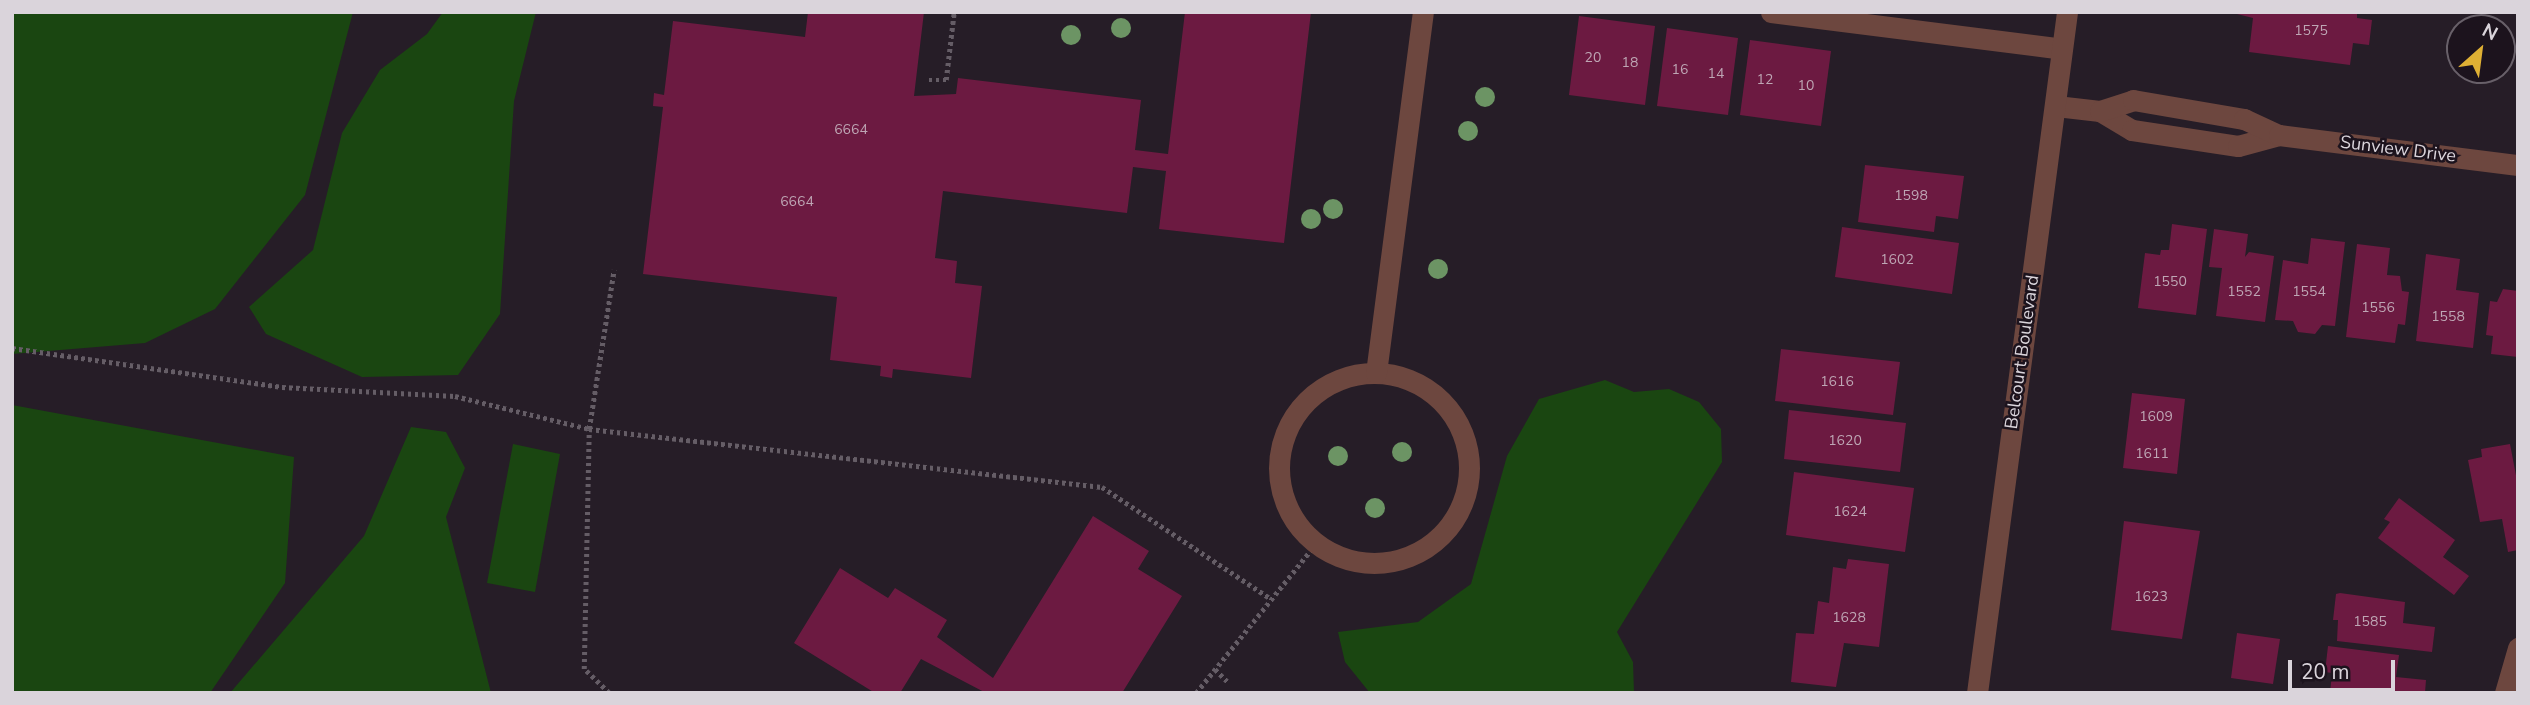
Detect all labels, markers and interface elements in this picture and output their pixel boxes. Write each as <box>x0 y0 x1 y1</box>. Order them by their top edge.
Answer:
north arrow <box>2446 14 2516 84</box>
text: N <box>2478 17 2502 47</box>
house number: 1575 <box>2294 23 2328 39</box>
house number: 20 <box>1585 50 1601 66</box>
house number: 18 <box>1622 55 1638 71</box>
house number: 16 <box>1672 62 1688 78</box>
house number: 14 <box>1708 66 1724 82</box>
house number: 12 <box>1757 72 1773 88</box>
house number: 10 <box>1798 78 1814 94</box>
house number: 6664 <box>834 122 868 138</box>
street label: Sunview Drive <box>2339 131 2457 167</box>
house number: 1598 <box>1894 188 1928 204</box>
house number: 6664 <box>780 194 814 210</box>
house number: 1602 <box>1880 252 1914 268</box>
street label: Belcourt Boulevard <box>2000 273 2044 431</box>
house number: 1550 <box>2153 274 2187 290</box>
house number: 1552 <box>2227 284 2261 300</box>
house number: 1554 <box>2292 284 2326 300</box>
house number: 1556 <box>2361 300 2395 316</box>
house number: 1558 <box>2431 309 2465 325</box>
house number: 1616 <box>1820 374 1854 390</box>
house number: 1609 <box>2139 409 2173 425</box>
house number: 1620 <box>1828 433 1862 449</box>
house number: 1611 <box>2135 446 2169 462</box>
house number: 1624 <box>1833 504 1867 520</box>
house number: 1623 <box>2134 589 2168 605</box>
house number: 1628 <box>1832 610 1866 626</box>
house number: 1585 <box>2353 614 2387 630</box>
scale bar <box>2292 646 2399 690</box>
text: 20 m <box>2301 658 2350 686</box>

